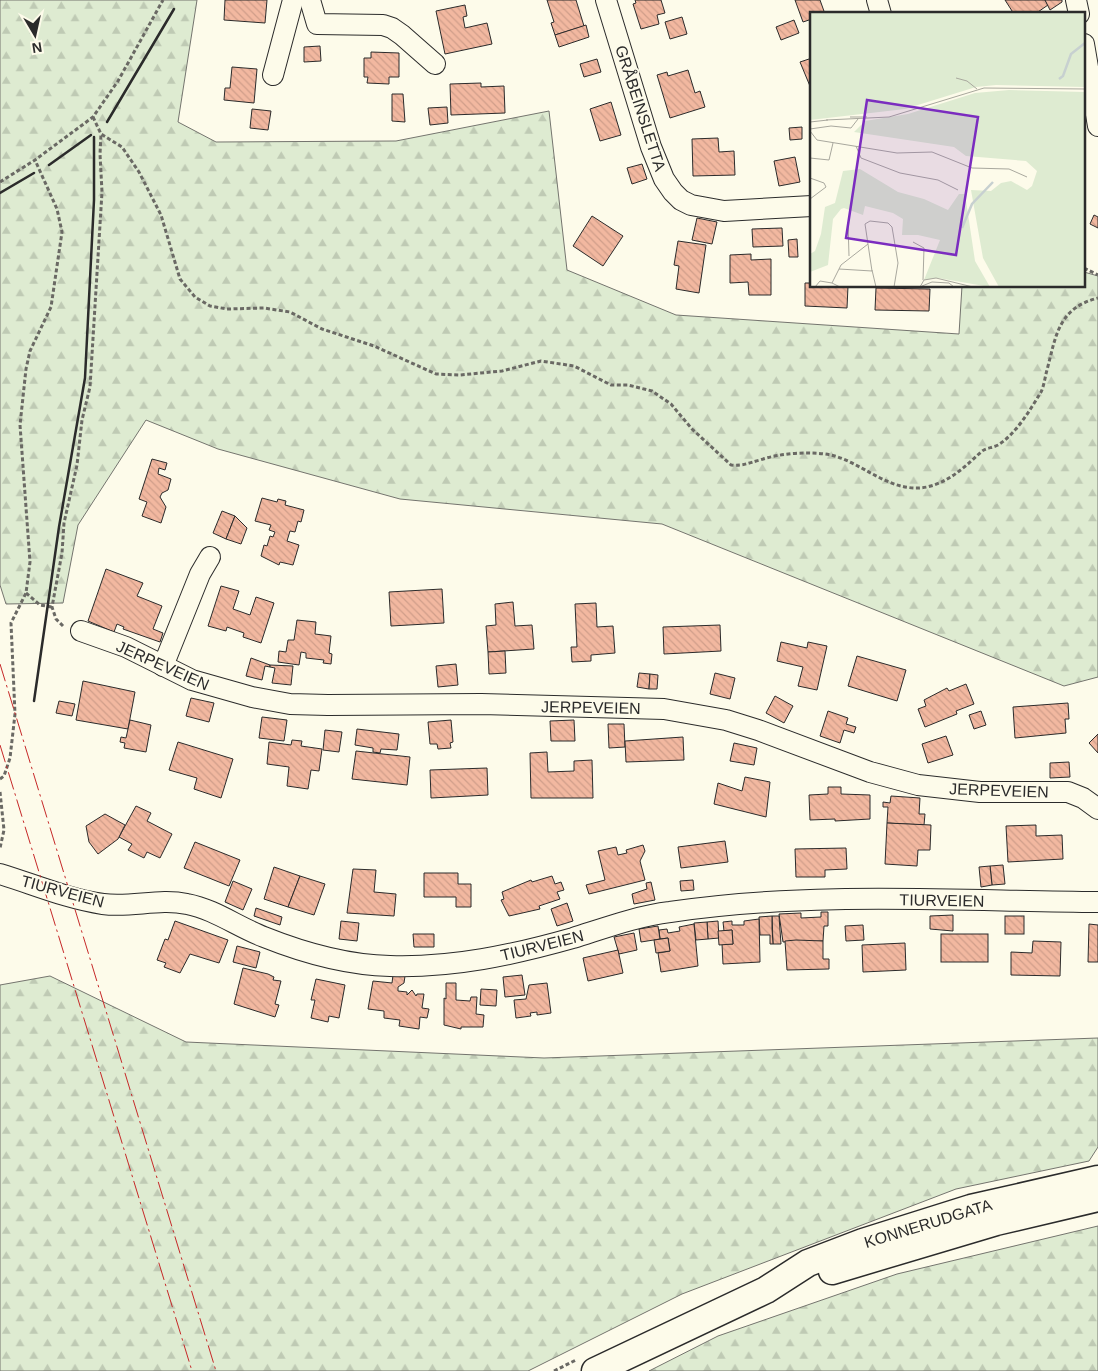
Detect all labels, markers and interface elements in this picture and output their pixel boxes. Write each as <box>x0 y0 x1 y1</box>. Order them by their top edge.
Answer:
north arrow <box>10 10 60 60</box>
inset map <box>810 12 1086 288</box>
text: N <box>31 39 43 57</box>
street label: GRÅBEINSLETTA <box>612 43 670 174</box>
street label: JERPEVEIEN <box>114 637 212 693</box>
street label: JERPEVEIEN <box>541 698 641 717</box>
street label: JERPEVEIEN <box>949 780 1049 801</box>
street label: TIURVEIEN <box>20 872 106 911</box>
street label: TIURVEIEN <box>899 891 985 910</box>
street label: TIURVEIEN <box>499 927 585 964</box>
street label: KONNERUDGATA <box>862 1196 994 1251</box>

